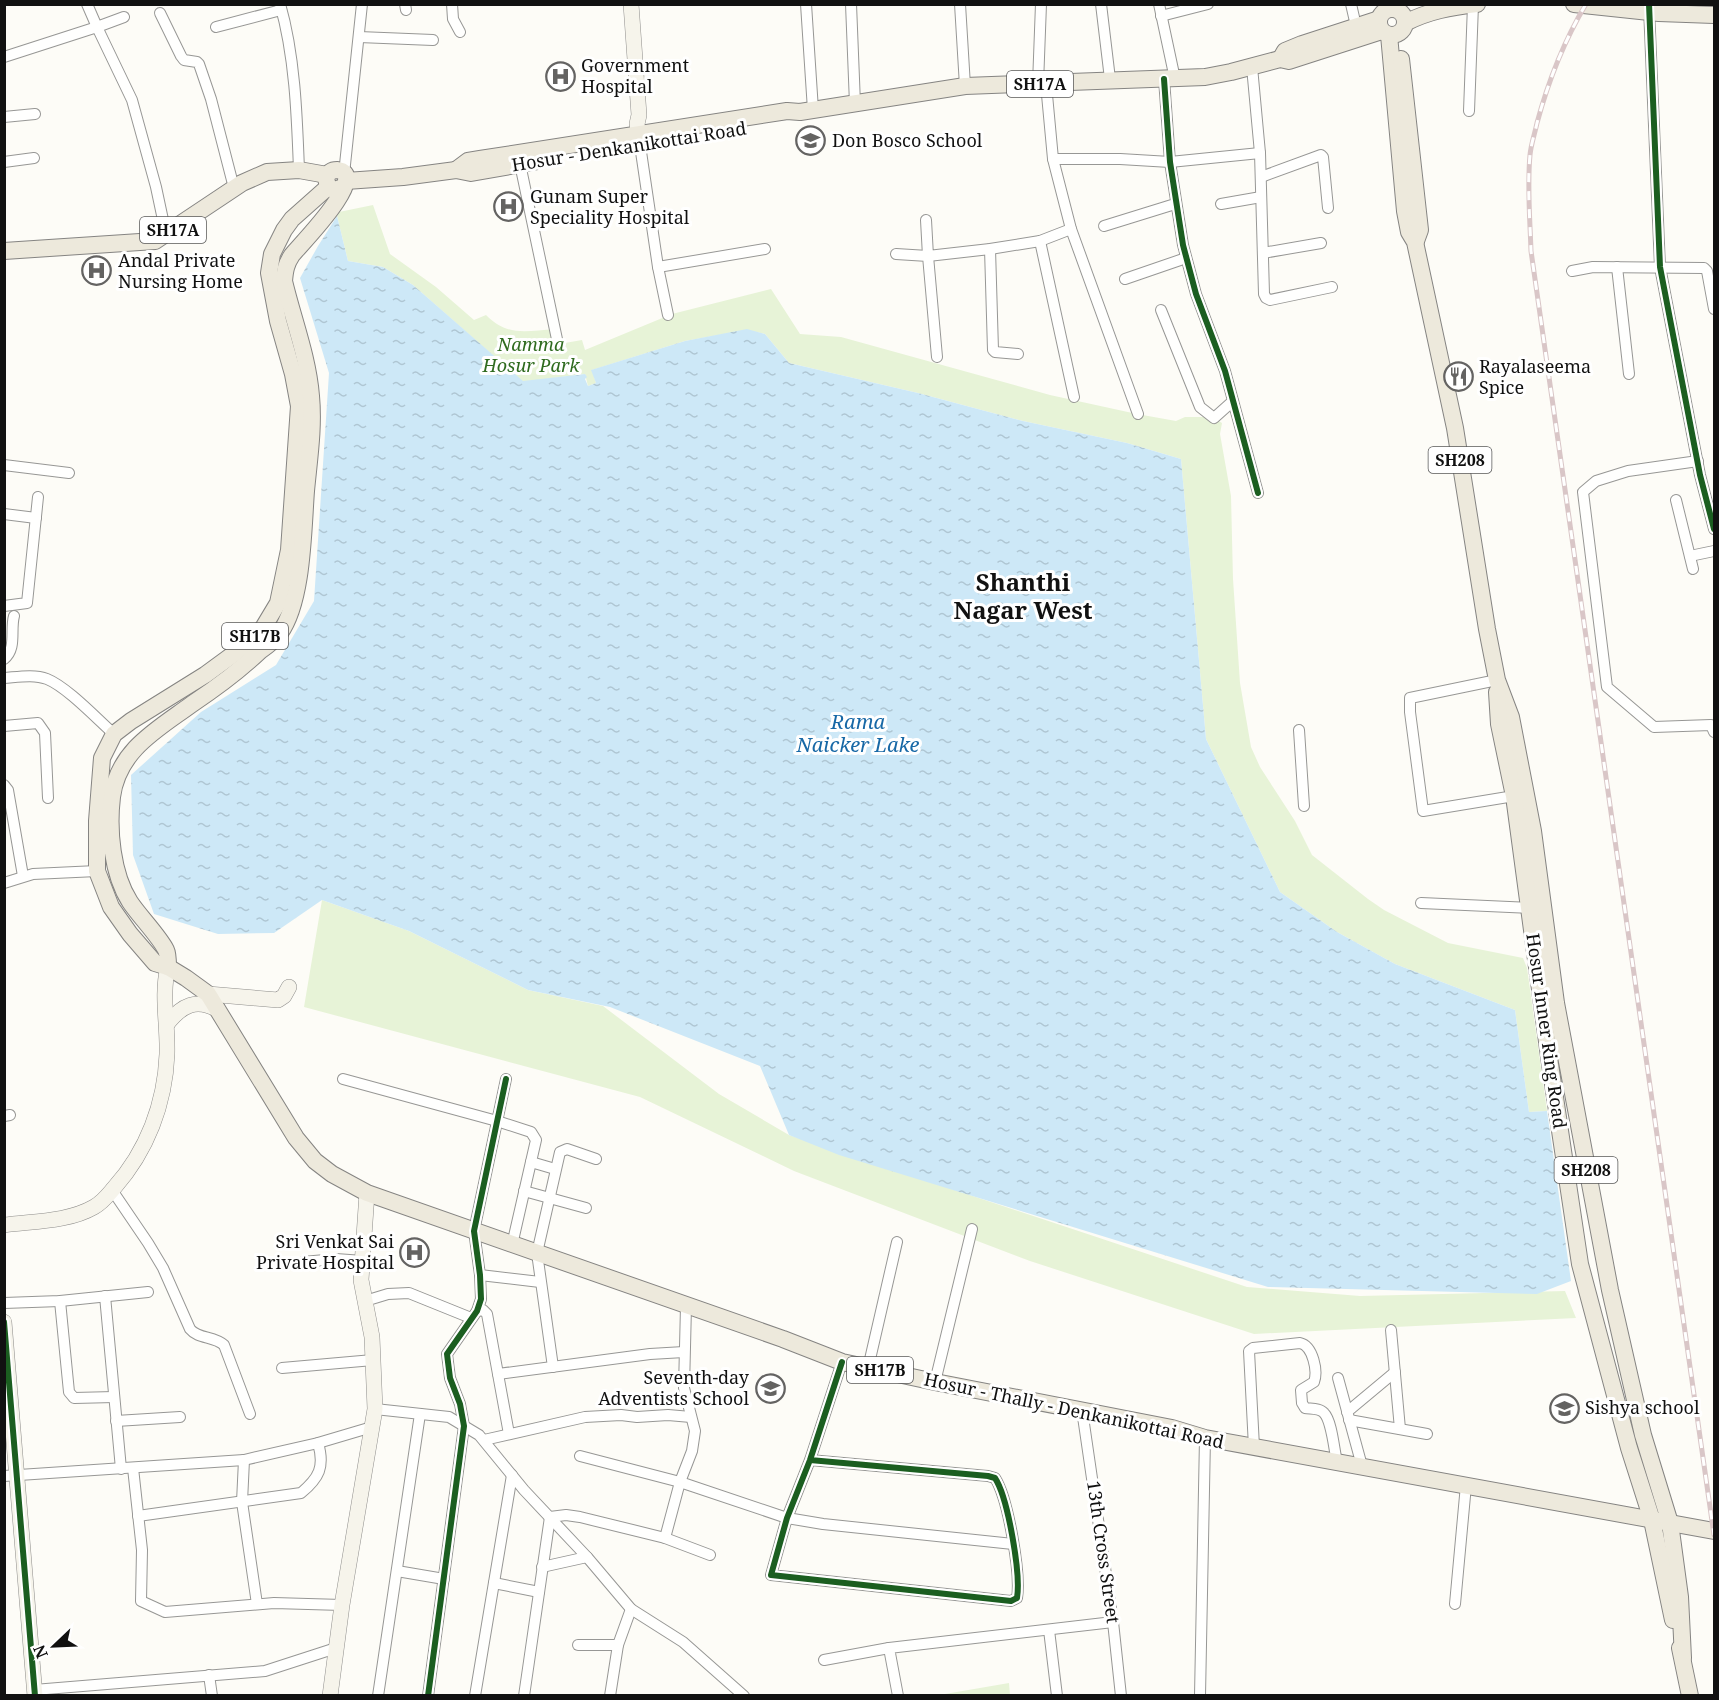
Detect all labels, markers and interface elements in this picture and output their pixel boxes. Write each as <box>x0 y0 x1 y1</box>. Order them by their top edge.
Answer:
place label: Government Hospital <box>581 53 689 98</box>
hospital icon: Government Hospital <box>544 60 576 92</box>
road number: SH17A <box>1007 71 1073 97</box>
street label: Hosur - Denkanikottai Road <box>510 116 748 176</box>
school or university icon: Don Bosco School <box>795 125 827 157</box>
place label: Don Bosco School <box>832 128 983 152</box>
place label: Gunam Super Speciality Hospital <box>530 184 690 229</box>
hospital icon: Gunam Super Speciality Hospital <box>493 191 525 223</box>
road number: SH17A <box>140 217 206 243</box>
place label: Andal Private Nursing Home <box>118 248 243 293</box>
hospital icon: Andal Private Nursing Home <box>81 255 113 287</box>
park label: Namma Hosur Park <box>481 332 580 377</box>
place label: Rayalaseema Spice <box>1479 354 1591 399</box>
restaurant icon: Rayalaseema Spice <box>1442 361 1474 393</box>
road number: SH208 <box>1428 447 1492 473</box>
district label: Shanthi Nagar West <box>953 565 1093 626</box>
road number: SH17B <box>222 623 288 649</box>
water label: Rama Naicker Lake <box>796 708 920 758</box>
street label: Hosur Inner Ring Road <box>1521 932 1573 1130</box>
road number: SH208 <box>1554 1157 1618 1183</box>
place label: Sri Venkat Sai Private Hospital <box>256 1229 394 1274</box>
hospital icon: Sri Venkat Sai Private Hospital <box>399 1236 431 1268</box>
road number: SH17B <box>847 1357 913 1383</box>
place label: Seventh-day Adventists School <box>598 1365 750 1410</box>
street label: Hosur - Thally - Denkanikottai Road <box>922 1366 1226 1454</box>
school or university icon: Seventh-day Adventists School <box>754 1372 786 1404</box>
school or university icon: Sishya school <box>1548 1392 1580 1424</box>
place label: Sishya school <box>1585 1395 1700 1419</box>
street label: 13th Cross Street <box>1082 1479 1126 1625</box>
north arrow <box>24 1616 84 1676</box>
text: N <box>27 1641 53 1662</box>

